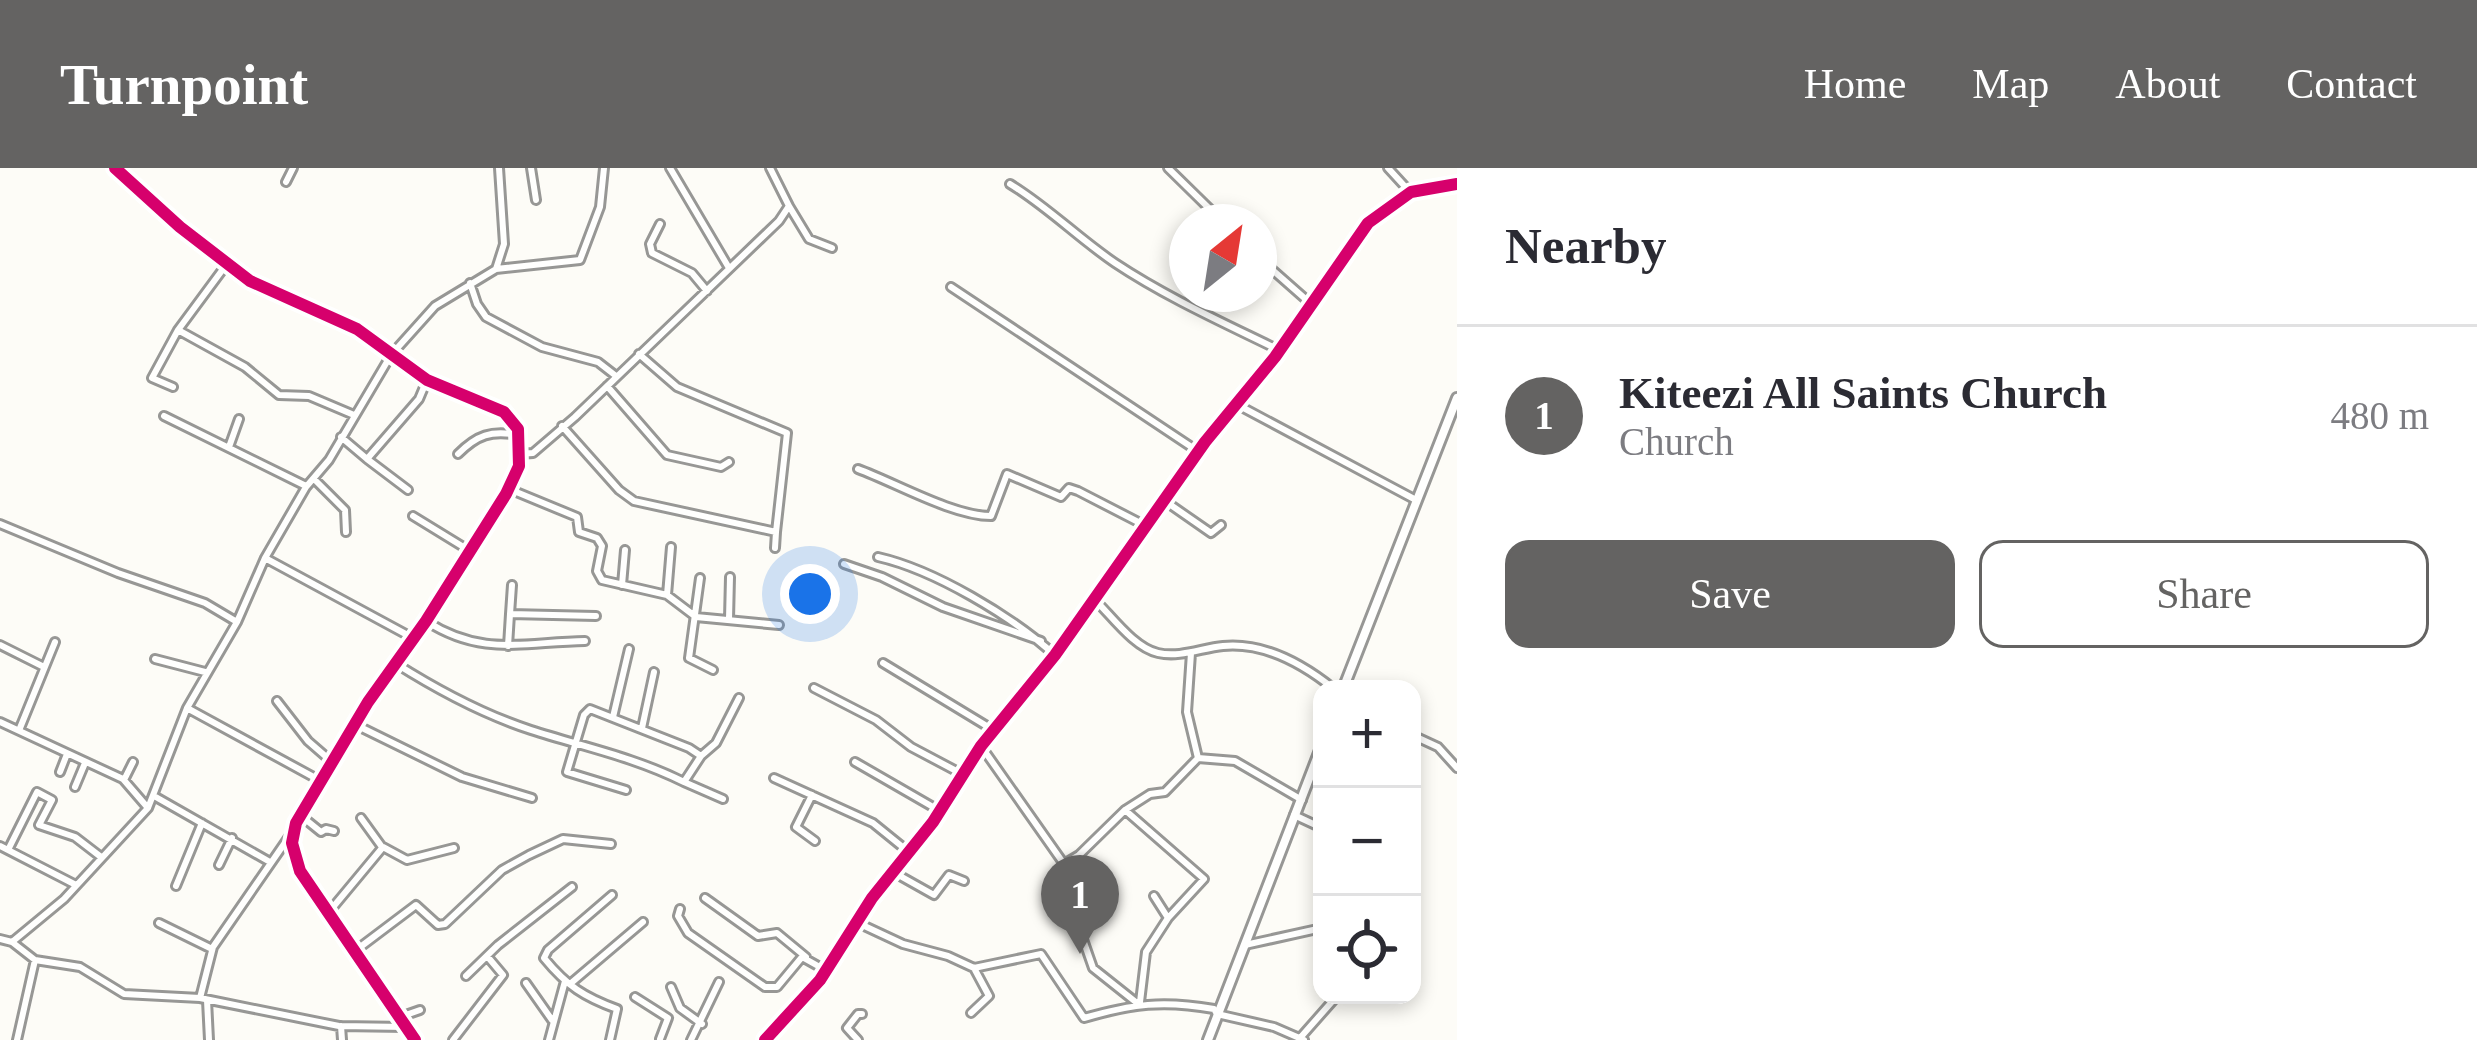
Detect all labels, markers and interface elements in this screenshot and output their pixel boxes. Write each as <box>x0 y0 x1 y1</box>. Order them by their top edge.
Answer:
text: Turnpoint <box>60 53 308 116</box>
text: Home <box>1804 61 1906 107</box>
text: Map <box>1972 61 2049 107</box>
text: About <box>2115 61 2220 107</box>
text: Contact <box>2286 61 2417 107</box>
north arrow <box>1169 204 1277 312</box>
text: Nearby <box>1505 218 1666 274</box>
text: Kiteezi All Saints Church <box>1619 368 2107 418</box>
text: 1 <box>1534 394 1554 437</box>
text: 480 m <box>2330 394 2429 437</box>
text: Church <box>1619 420 1734 463</box>
button: Save <box>1505 540 1955 648</box>
button: Share <box>1979 540 2429 648</box>
your location <box>780 564 840 624</box>
map controls <box>1313 680 1421 1004</box>
button: + <box>1313 680 1421 788</box>
button: − <box>1313 788 1421 896</box>
pin: 1 <box>1041 855 1119 954</box>
button: locate <box>1313 896 1421 1004</box>

